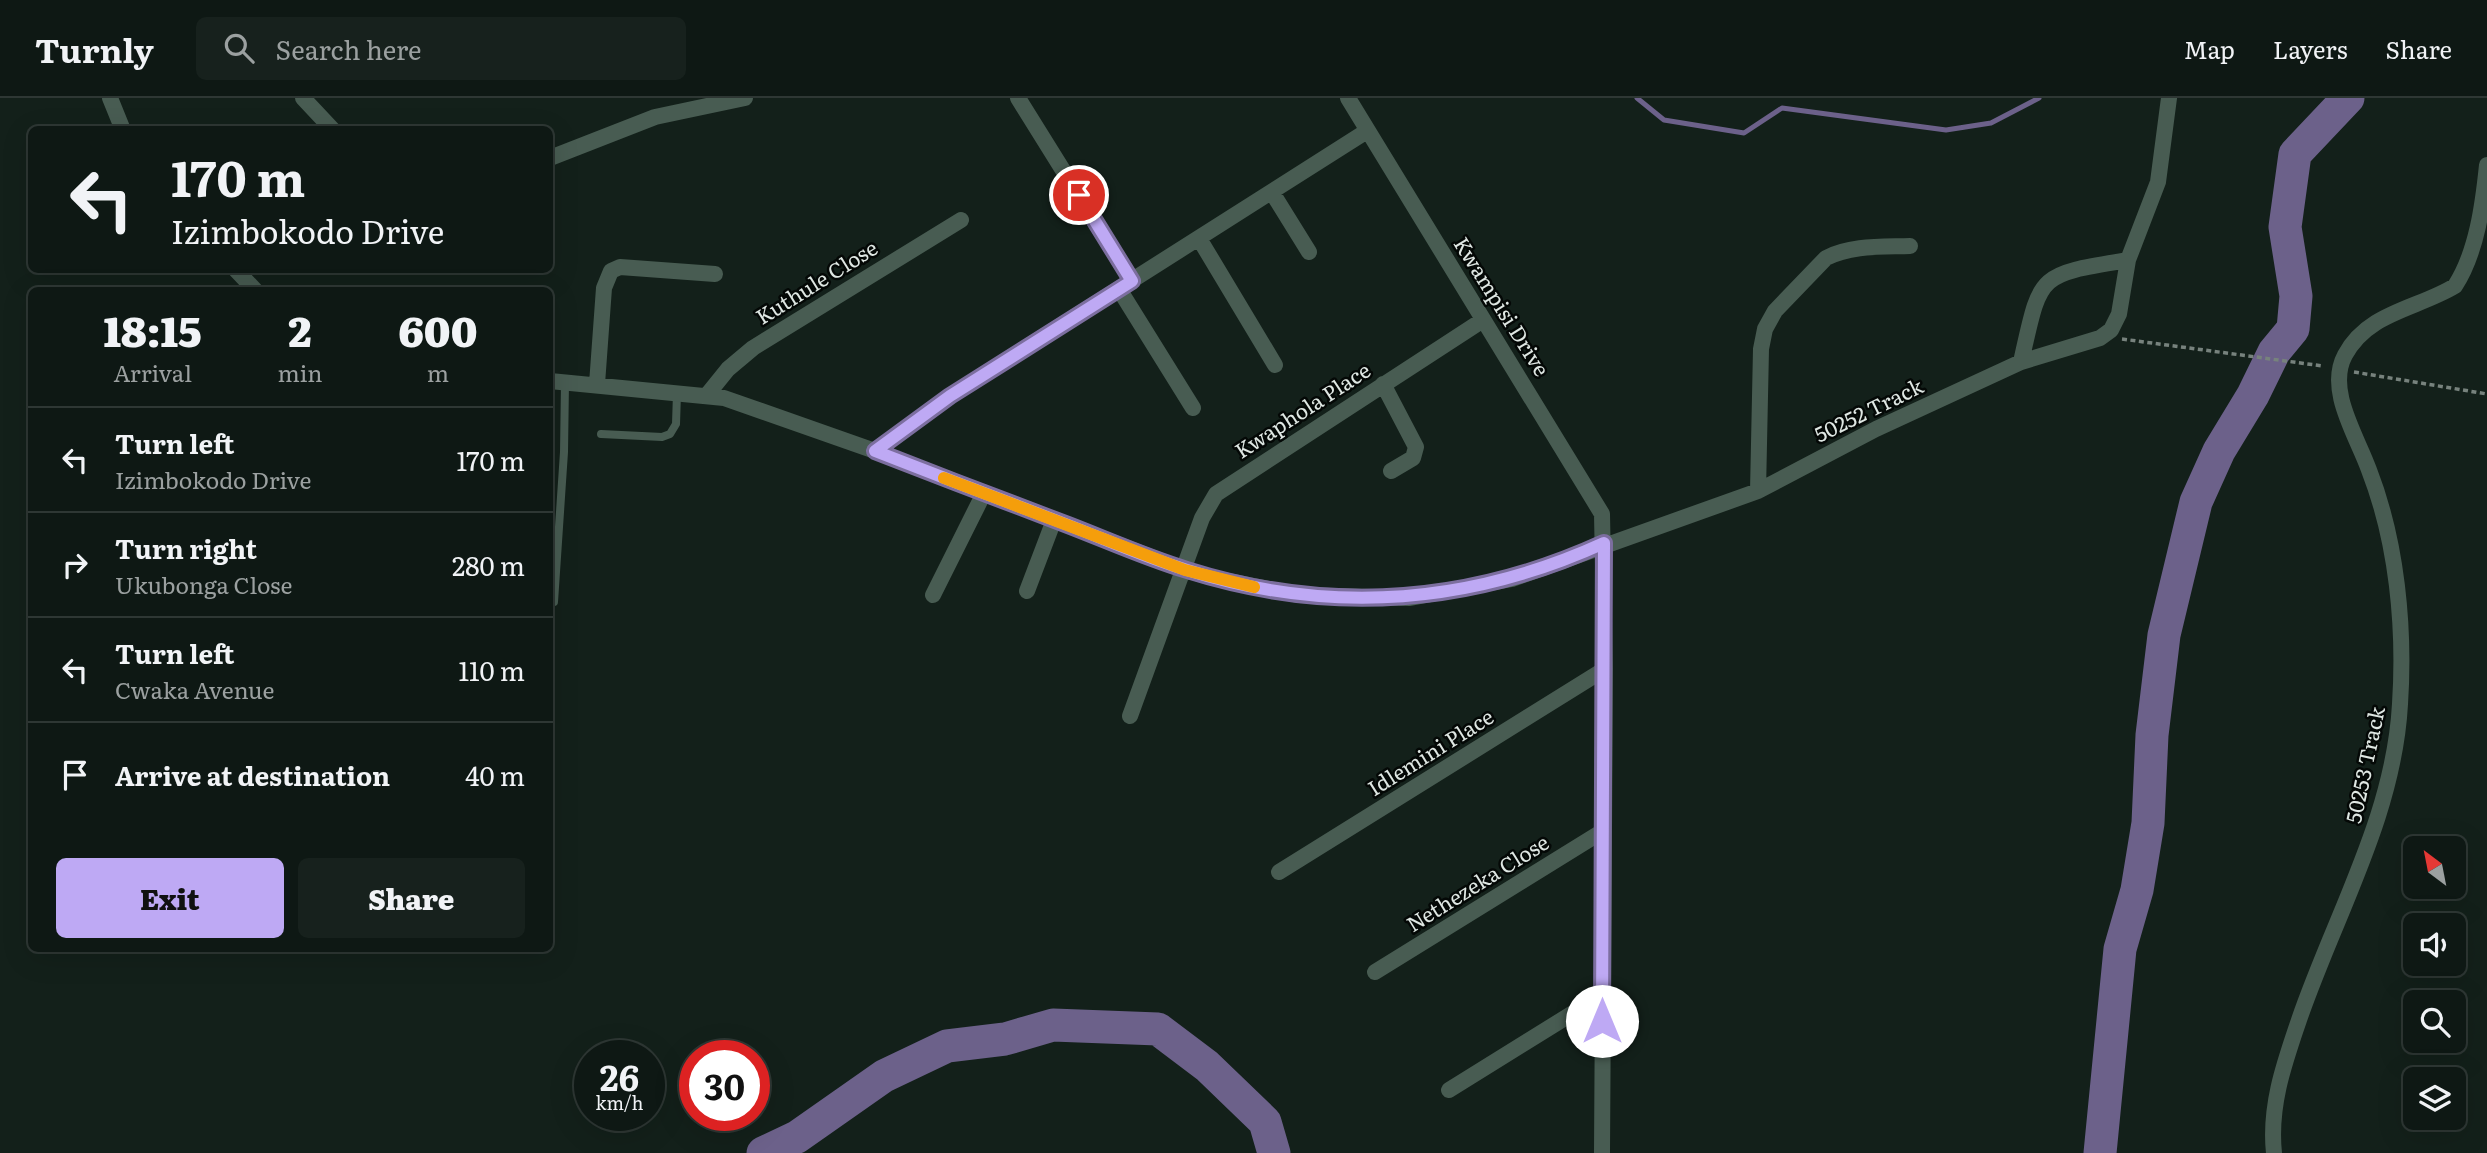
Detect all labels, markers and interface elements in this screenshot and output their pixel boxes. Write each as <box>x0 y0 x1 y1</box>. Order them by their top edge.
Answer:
search box <box>196 17 686 80</box>
text: Turnly <box>35 24 154 73</box>
icon: search <box>220 29 258 67</box>
text: Search here <box>276 29 421 68</box>
text: Map <box>2184 31 2235 66</box>
text: Layers <box>2273 31 2347 66</box>
text: Share <box>2385 31 2452 66</box>
text: 170 m <box>171 139 305 212</box>
icon: left <box>56 154 147 245</box>
pin <box>1049 165 1109 225</box>
icon: arrive <box>1060 176 1098 214</box>
text: Izimbokodo Drive <box>171 206 444 254</box>
street label: Kwampisi Drive <box>1448 230 1559 382</box>
street label: Kuthule Close <box>749 231 883 331</box>
text: 18:15 <box>104 298 202 360</box>
text: 2 <box>288 298 312 360</box>
text: 600 <box>398 298 477 360</box>
street label: Kwaphola Place <box>1228 353 1376 465</box>
text: Arrival <box>113 355 192 389</box>
text: min <box>277 355 323 389</box>
text: m <box>427 355 449 389</box>
street label: 50252 Track <box>1808 369 1928 449</box>
text: Turn left <box>115 423 234 462</box>
text: 170 m <box>457 440 525 479</box>
icon: left <box>56 441 94 479</box>
text: Izimbokodo Drive <box>115 462 312 496</box>
text: Turn right <box>115 528 257 567</box>
text: 280 m <box>452 545 525 584</box>
icon: right <box>56 546 94 584</box>
text: Ukubonga Close <box>115 567 292 601</box>
text: Turn left <box>115 633 234 672</box>
text: 110 m <box>458 650 525 689</box>
icon: left <box>56 651 94 689</box>
text: Cwaka Avenue <box>115 672 275 706</box>
street label: Idlemini Place <box>1361 700 1499 802</box>
street label: 50253 Track <box>2336 703 2391 826</box>
text: Arrive at destination <box>115 755 390 794</box>
text: 40 m <box>465 755 525 794</box>
icon: arrive <box>56 756 94 794</box>
street label: Nethezeka Close <box>1399 826 1554 938</box>
north arrow <box>2403 836 2466 900</box>
map controls <box>2403 836 2466 1130</box>
button: Exit <box>56 858 284 938</box>
button: Share <box>298 858 525 938</box>
button: sound <box>2403 913 2466 976</box>
position arrow <box>1565 984 1639 1058</box>
button: search <box>2403 990 2466 1053</box>
speed limit sign: 30 <box>679 1040 770 1131</box>
text: 26 <box>600 1050 639 1102</box>
button: layers <box>2403 1067 2466 1130</box>
text: km/h <box>596 1089 643 1116</box>

